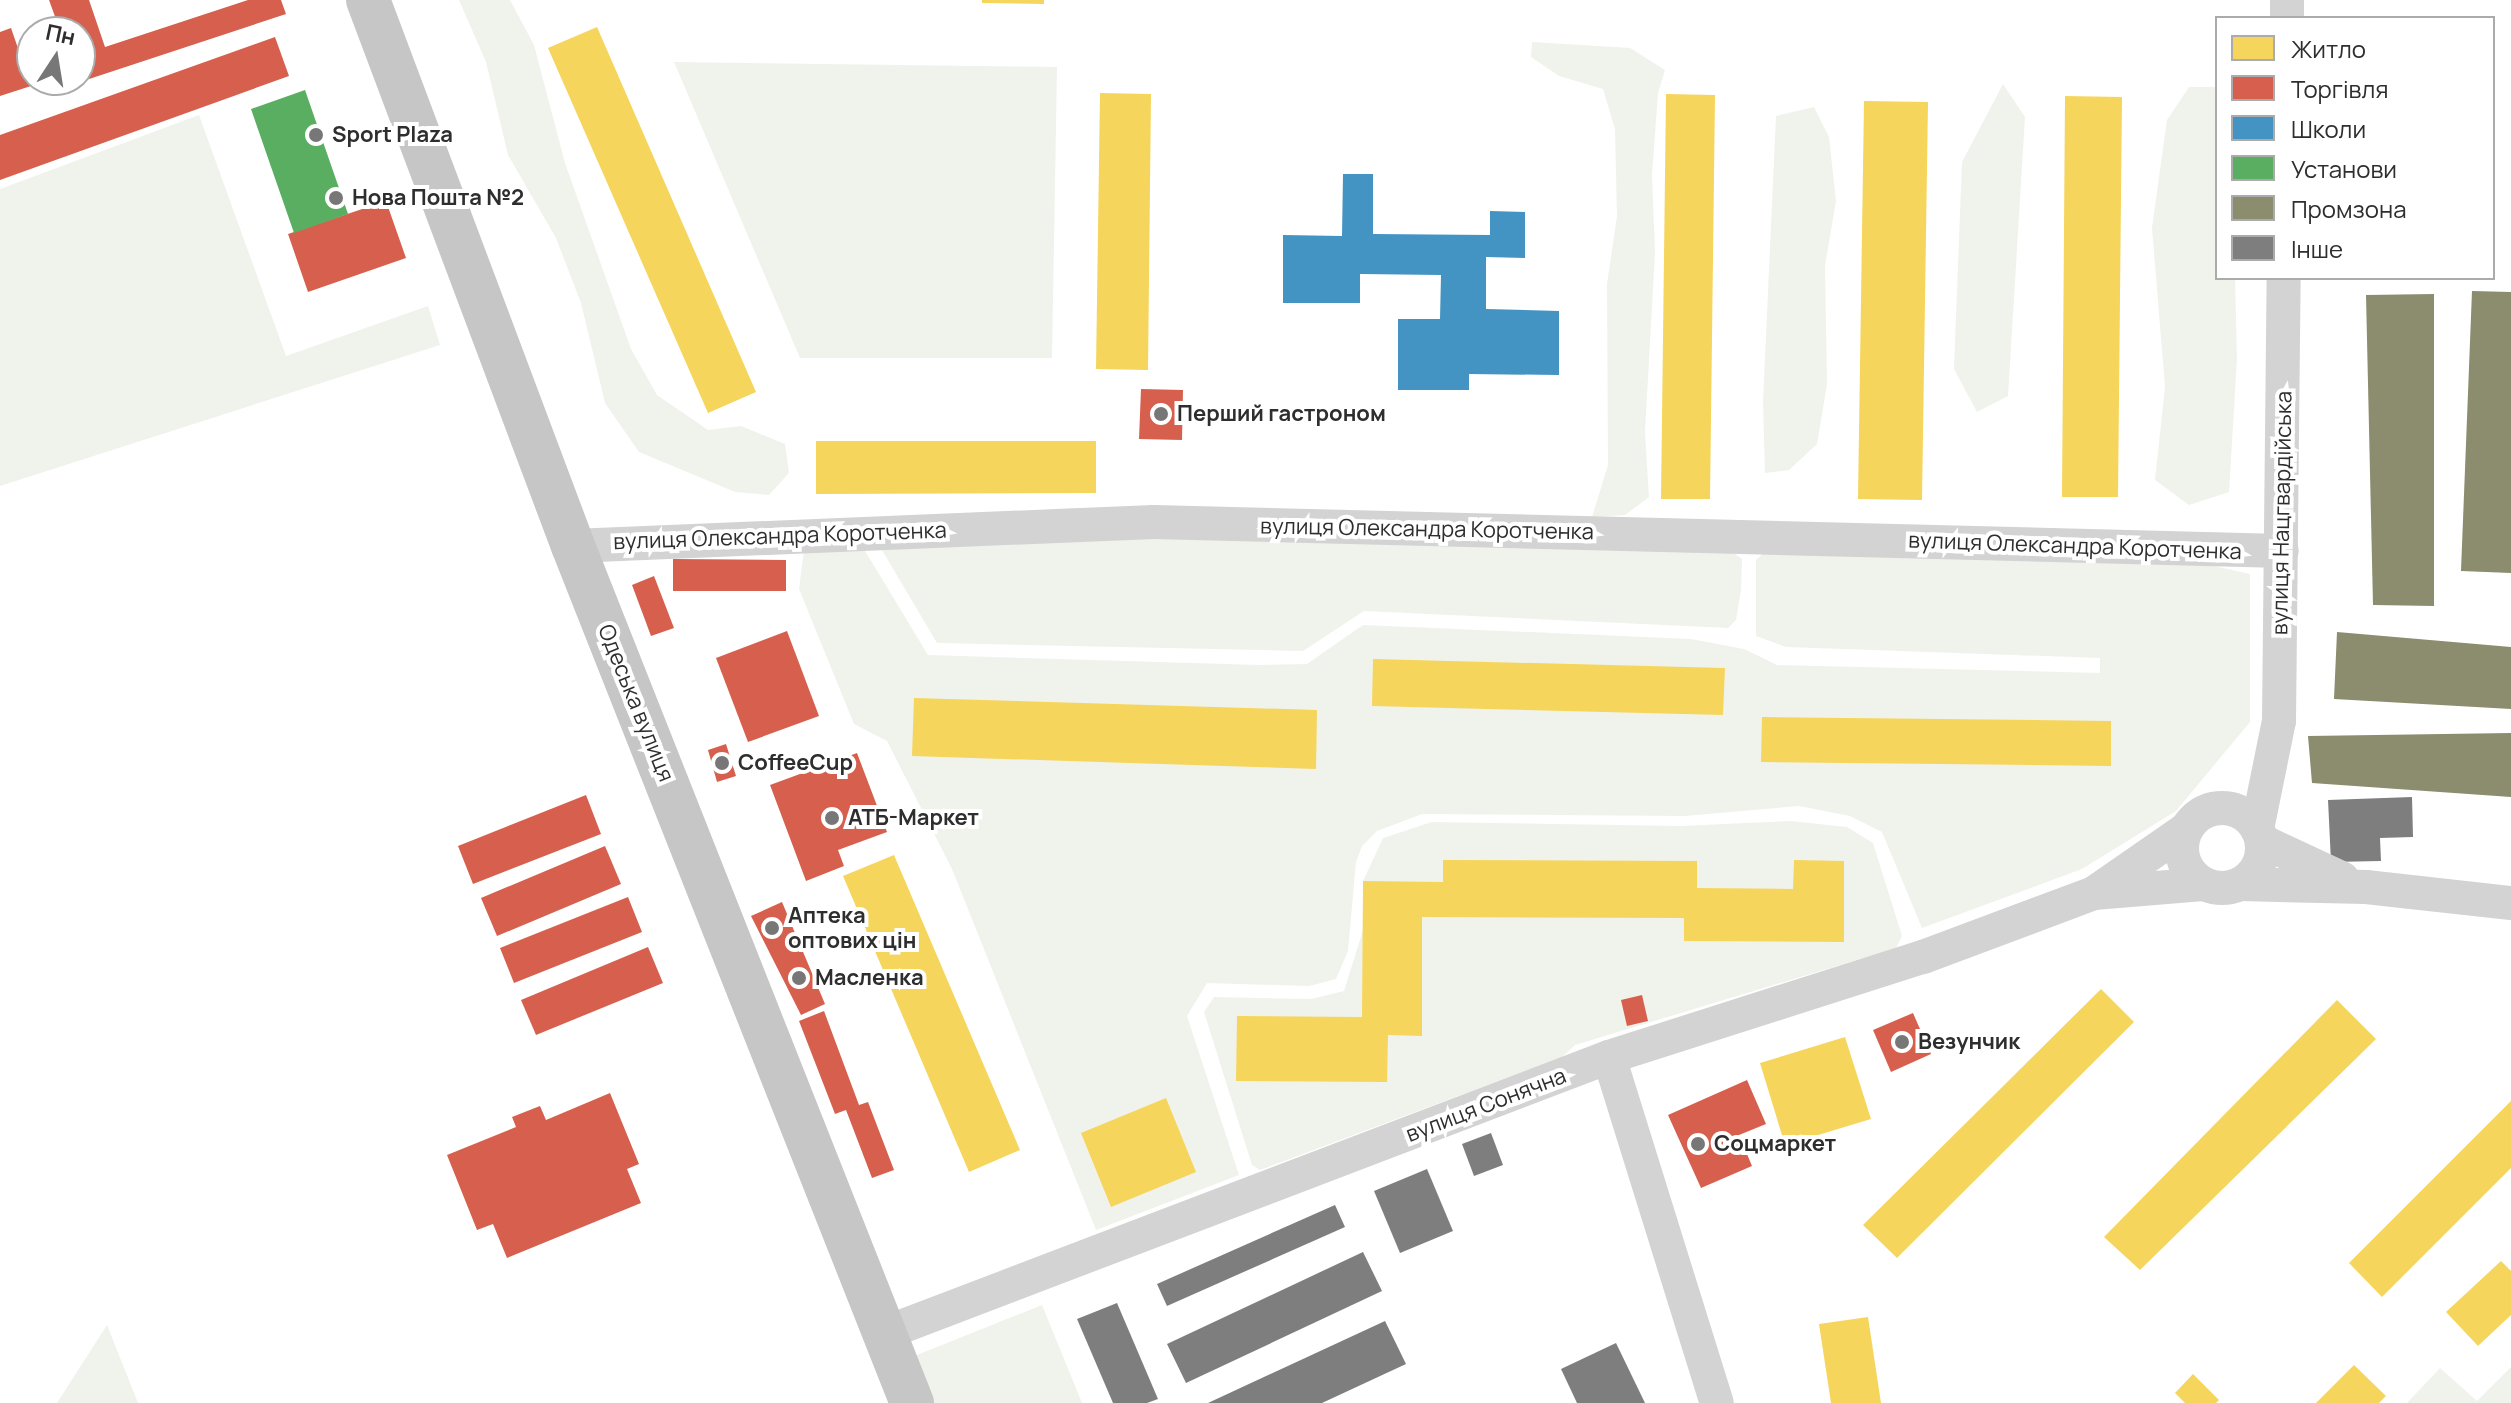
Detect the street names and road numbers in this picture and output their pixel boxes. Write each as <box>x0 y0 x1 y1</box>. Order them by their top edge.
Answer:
street label: вулиця Нацгвардійська <box>2267 391 2297 635</box>
street label: вулиця Олександра Коротченка <box>1260 513 1594 545</box>
street label: вулиця Олександра Коротченка <box>613 517 947 555</box>
street label: вулиця Олександра Коротченка <box>1908 527 2242 565</box>
street label: Одеська вулиця <box>592 621 680 785</box>
street label: вулиця Сонячна <box>1402 1062 1570 1148</box>

